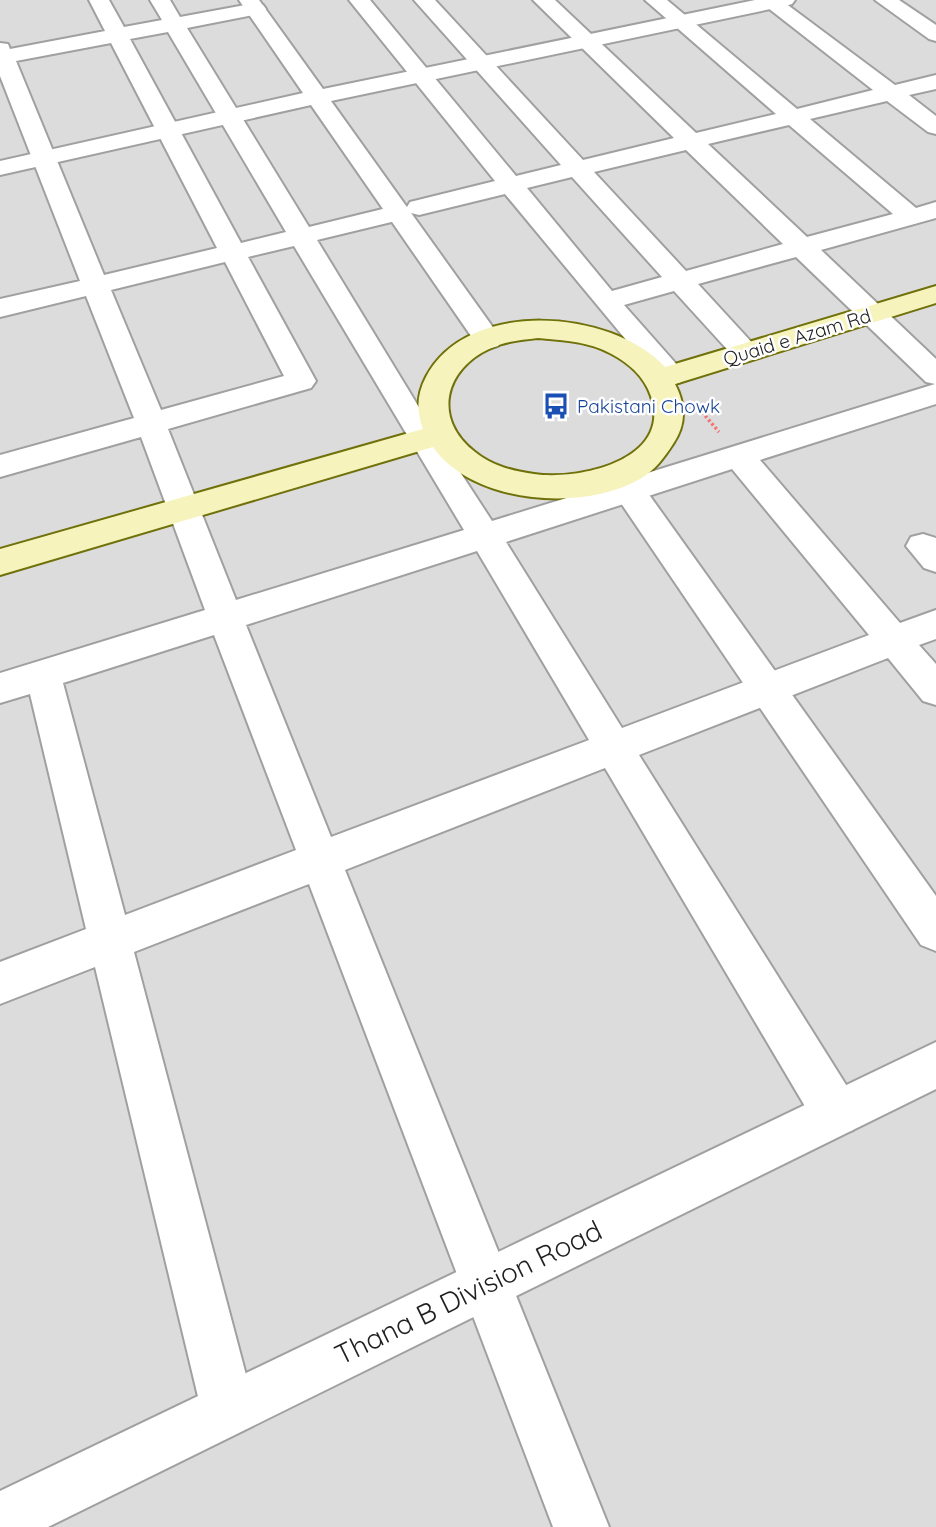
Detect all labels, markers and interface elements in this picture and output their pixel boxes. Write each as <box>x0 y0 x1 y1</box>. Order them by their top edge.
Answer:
street label: Quaid e Azam Rd <box>720 303 874 371</box>
bus stop icon: Pakistani Chowk <box>541 391 571 421</box>
place label: Pakistani Chowk <box>577 394 720 418</box>
street label: Thana B Division Road <box>329 1212 607 1372</box>

